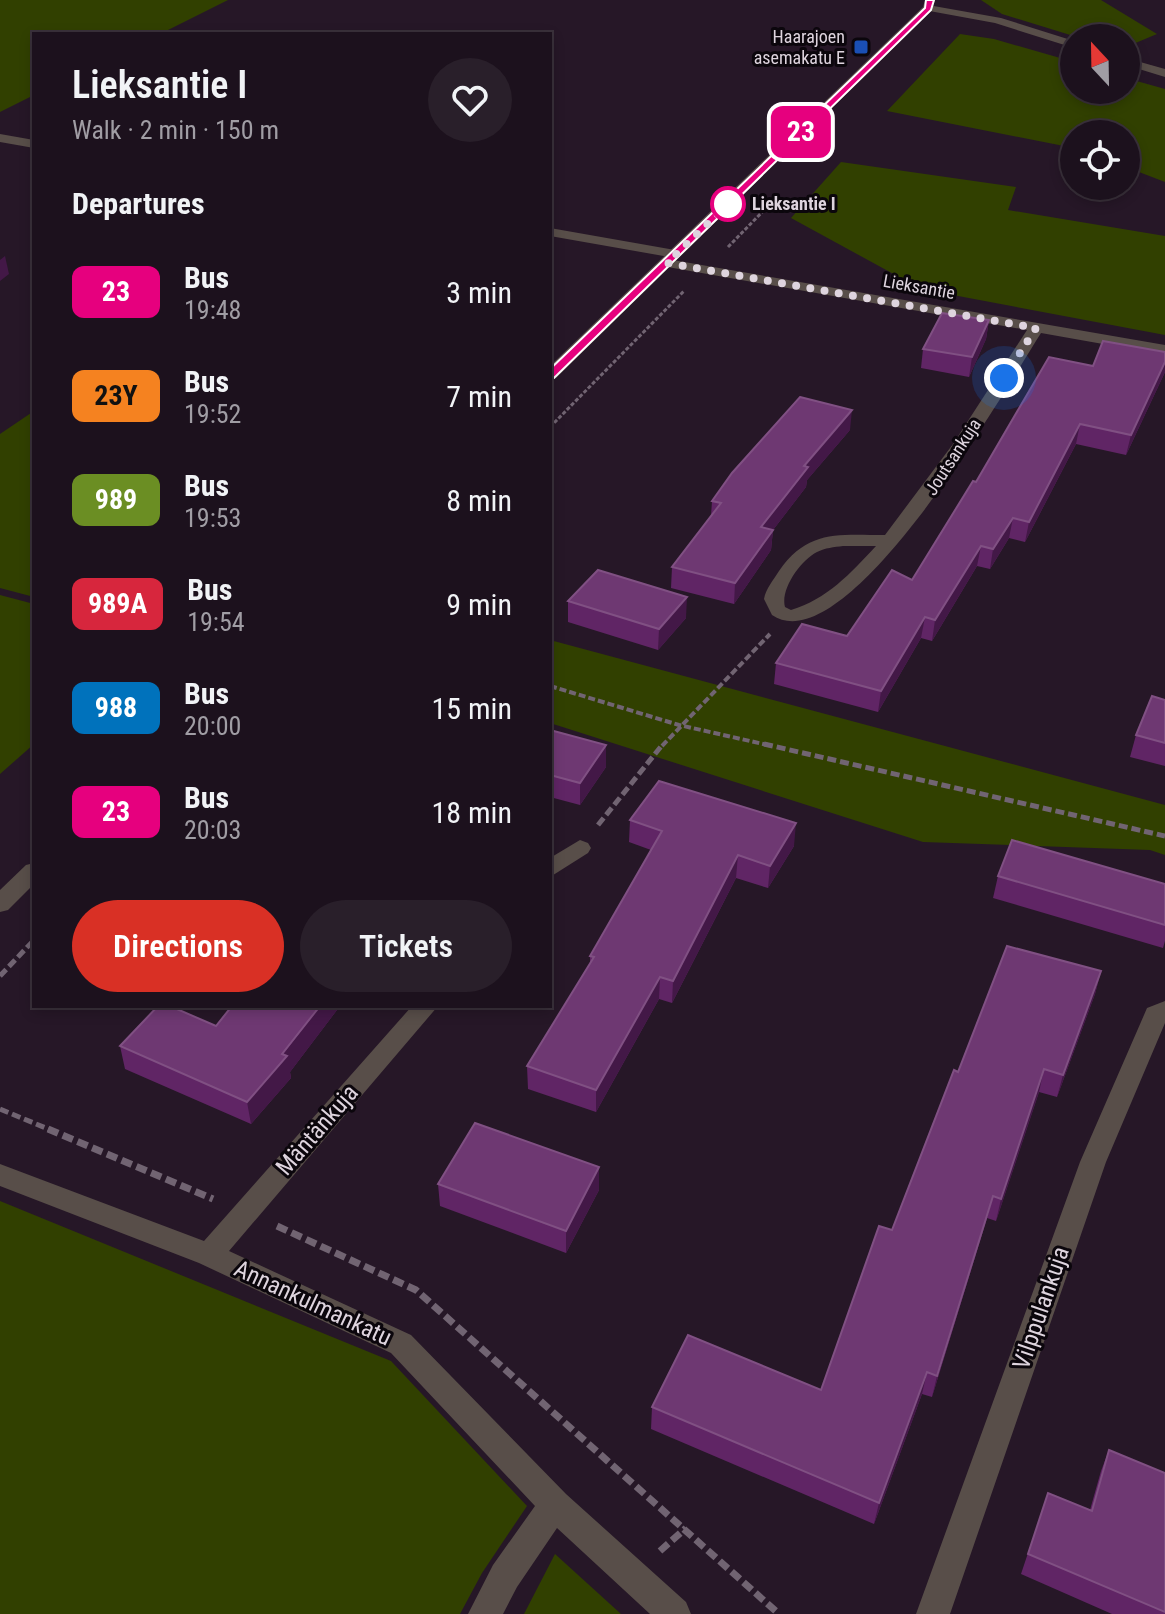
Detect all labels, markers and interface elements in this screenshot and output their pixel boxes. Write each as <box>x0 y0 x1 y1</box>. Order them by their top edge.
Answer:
north arrow <box>1060 24 1140 104</box>
map controls <box>1060 24 1140 200</box>
place label: Haarajoen asemakatu E <box>754 26 845 68</box>
marker: Haarajoen asemakatu E <box>852 38 870 56</box>
button: heart <box>428 58 512 142</box>
text: Lieksantie I <box>72 63 247 107</box>
line badge: 23 <box>765 106 837 158</box>
text: Walk · 2 min · 150 m <box>72 115 279 145</box>
text: 23 <box>787 115 815 148</box>
button: locate <box>1060 120 1140 200</box>
text: Departures <box>72 186 205 221</box>
marker: Lieksantie I <box>711 187 745 221</box>
place label: Lieksantie I <box>752 193 836 214</box>
text: Bus <box>184 260 229 295</box>
street label: Lieksantie <box>881 270 957 303</box>
text: 23 <box>102 275 130 308</box>
text: 3 min <box>446 275 512 310</box>
text: 19:48 <box>184 295 241 325</box>
your location <box>984 358 1024 398</box>
text: Bus <box>184 364 229 399</box>
text: 23Y <box>94 379 138 412</box>
text: 7 min <box>446 379 512 414</box>
text: 19:52 <box>184 399 241 429</box>
street label: Joutsankuja <box>920 415 985 499</box>
text: Bus <box>184 468 229 503</box>
text: 989 <box>95 483 137 516</box>
text: 8 min <box>446 483 512 518</box>
text: 19:53 <box>184 503 241 533</box>
text: Bus <box>187 572 232 607</box>
text: 989A <box>88 587 147 620</box>
text: 9 min <box>446 587 512 622</box>
text: 19:54 <box>187 607 245 637</box>
text: Bus <box>184 676 229 711</box>
text: 988 <box>95 691 137 724</box>
text: 15 min <box>431 691 512 726</box>
text: 20:00 <box>184 711 241 741</box>
text: Bus <box>184 780 229 815</box>
text: 23 <box>102 795 130 828</box>
text: 18 min <box>431 795 512 830</box>
text: 20:03 <box>184 815 241 845</box>
button: Directions <box>72 900 284 992</box>
button: Tickets <box>300 900 512 992</box>
street label: Mäntänkuja <box>270 1079 364 1181</box>
street label: Vilppulankuja <box>1007 1243 1075 1373</box>
street label: Annankulmankatu <box>230 1254 396 1352</box>

